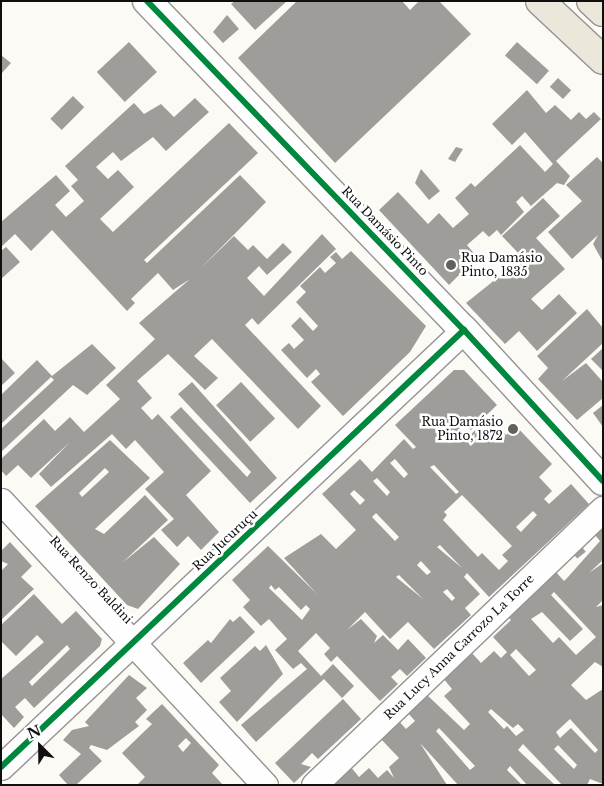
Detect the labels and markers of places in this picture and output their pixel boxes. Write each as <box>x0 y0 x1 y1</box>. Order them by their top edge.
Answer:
place label: Rua Damásio Pinto, 1835 <box>461 251 543 279</box>
marker: Rua Damásio Pinto, 1835 <box>445 259 457 271</box>
place label: Rua Damásio Pinto, 1872 <box>421 415 503 443</box>
marker: Rua Damásio Pinto, 1872 <box>507 423 519 435</box>

